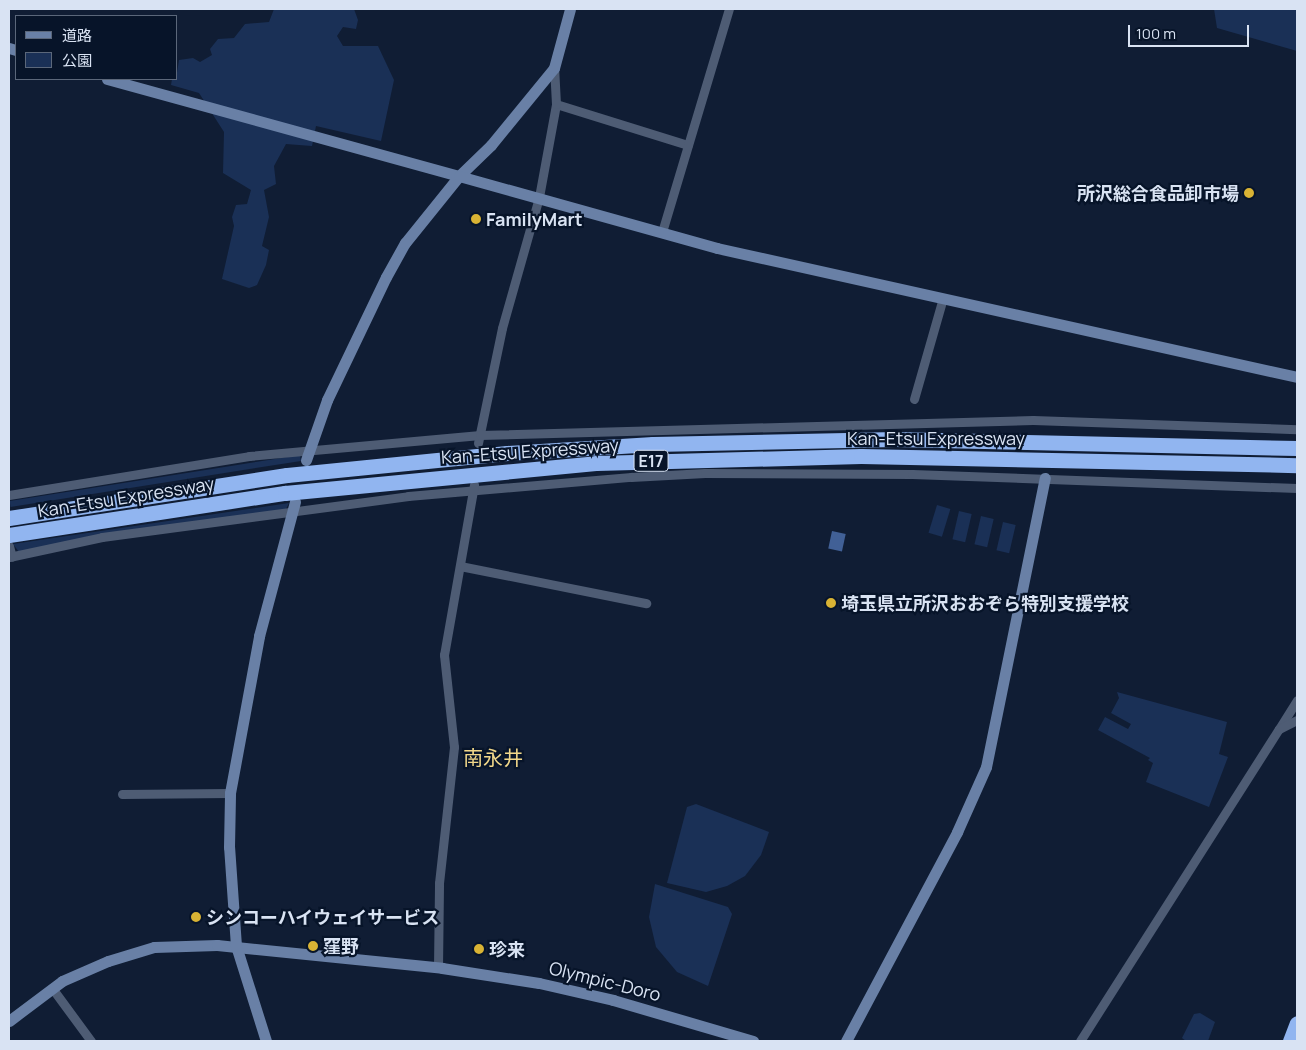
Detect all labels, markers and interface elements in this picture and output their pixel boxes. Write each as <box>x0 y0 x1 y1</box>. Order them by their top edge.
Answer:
legend <box>15 15 178 80</box>
scale bar <box>1131 15 1252 47</box>
text: 100 m <box>1136 23 1176 44</box>
text: 道路 <box>62 25 92 46</box>
text: 公園 <box>62 50 92 71</box>
place label: 所沢総合食品卸市場 <box>1077 182 1239 204</box>
marker: 所沢総合食品卸市場 <box>1243 187 1255 199</box>
place label: FamilyMart <box>486 208 583 230</box>
marker: FamilyMart <box>470 213 482 225</box>
street label: Kan-Etsu Expressway <box>847 427 1025 449</box>
street label: Kan-Etsu Expressway <box>440 434 620 468</box>
road number: E17 <box>634 448 668 474</box>
street label: Kan-Etsu Expressway <box>36 472 216 522</box>
place label: 埼玉県立所沢おおぞら特別支援学校 <box>841 592 1129 614</box>
marker: 埼玉県立所沢おおぞら特別支援学校 <box>825 597 837 609</box>
district label: 南永井 <box>463 745 523 769</box>
place label: シンコーハイウェイサービス <box>206 906 440 928</box>
marker: シンコーハイウェイサービス <box>190 911 202 923</box>
place label: 窪野 <box>323 935 359 957</box>
place label: 珍来 <box>489 938 525 960</box>
marker: 窪野 <box>307 940 319 952</box>
marker: 珍来 <box>473 943 485 955</box>
street label: Olympic-Doro <box>547 957 663 1005</box>

